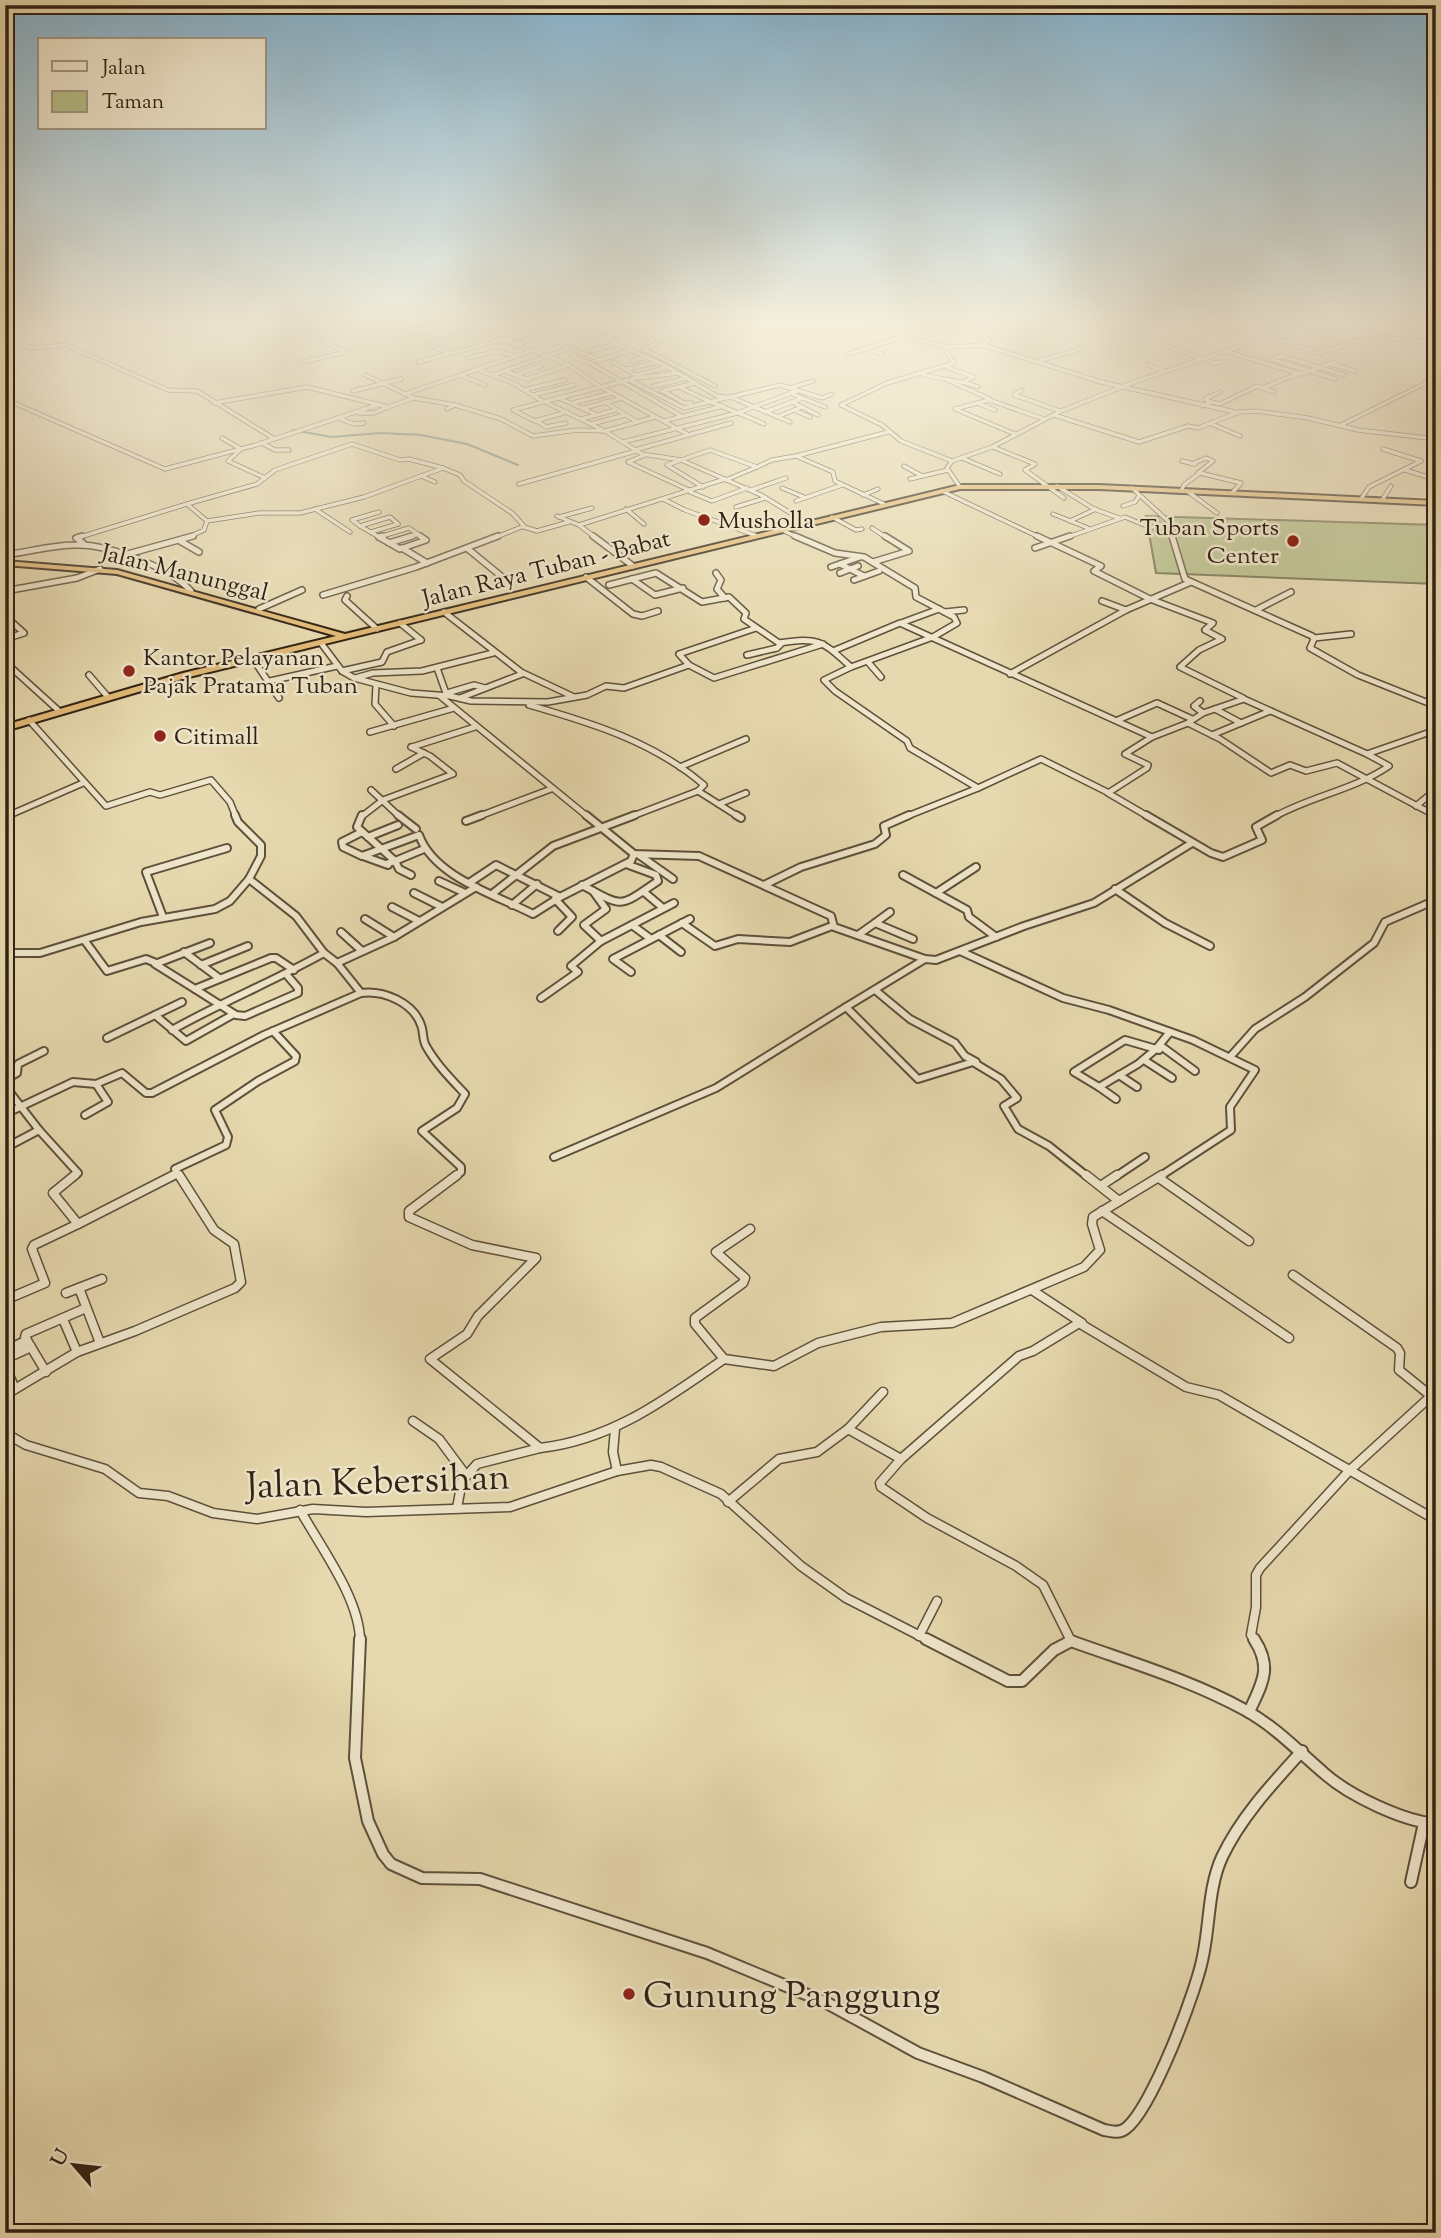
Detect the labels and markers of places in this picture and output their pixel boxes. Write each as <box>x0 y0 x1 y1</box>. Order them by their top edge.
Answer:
place label: Musholla <box>718 505 814 539</box>
marker: Musholla <box>696 512 712 528</box>
place label: Tuban Sports Center <box>1140 512 1279 574</box>
marker: Tuban Sports Center <box>1285 533 1301 549</box>
place label: Kantor Pelayanan Pajak Pratama Tuban <box>143 642 358 704</box>
marker: Kantor Pelayanan Pajak Pratama Tuban <box>121 663 137 679</box>
place label: Citimall <box>174 721 259 755</box>
marker: Citimall <box>152 728 168 744</box>
place label: Gunung Panggung <box>643 1971 941 2025</box>
marker: Gunung Panggung <box>621 1986 637 2002</box>

